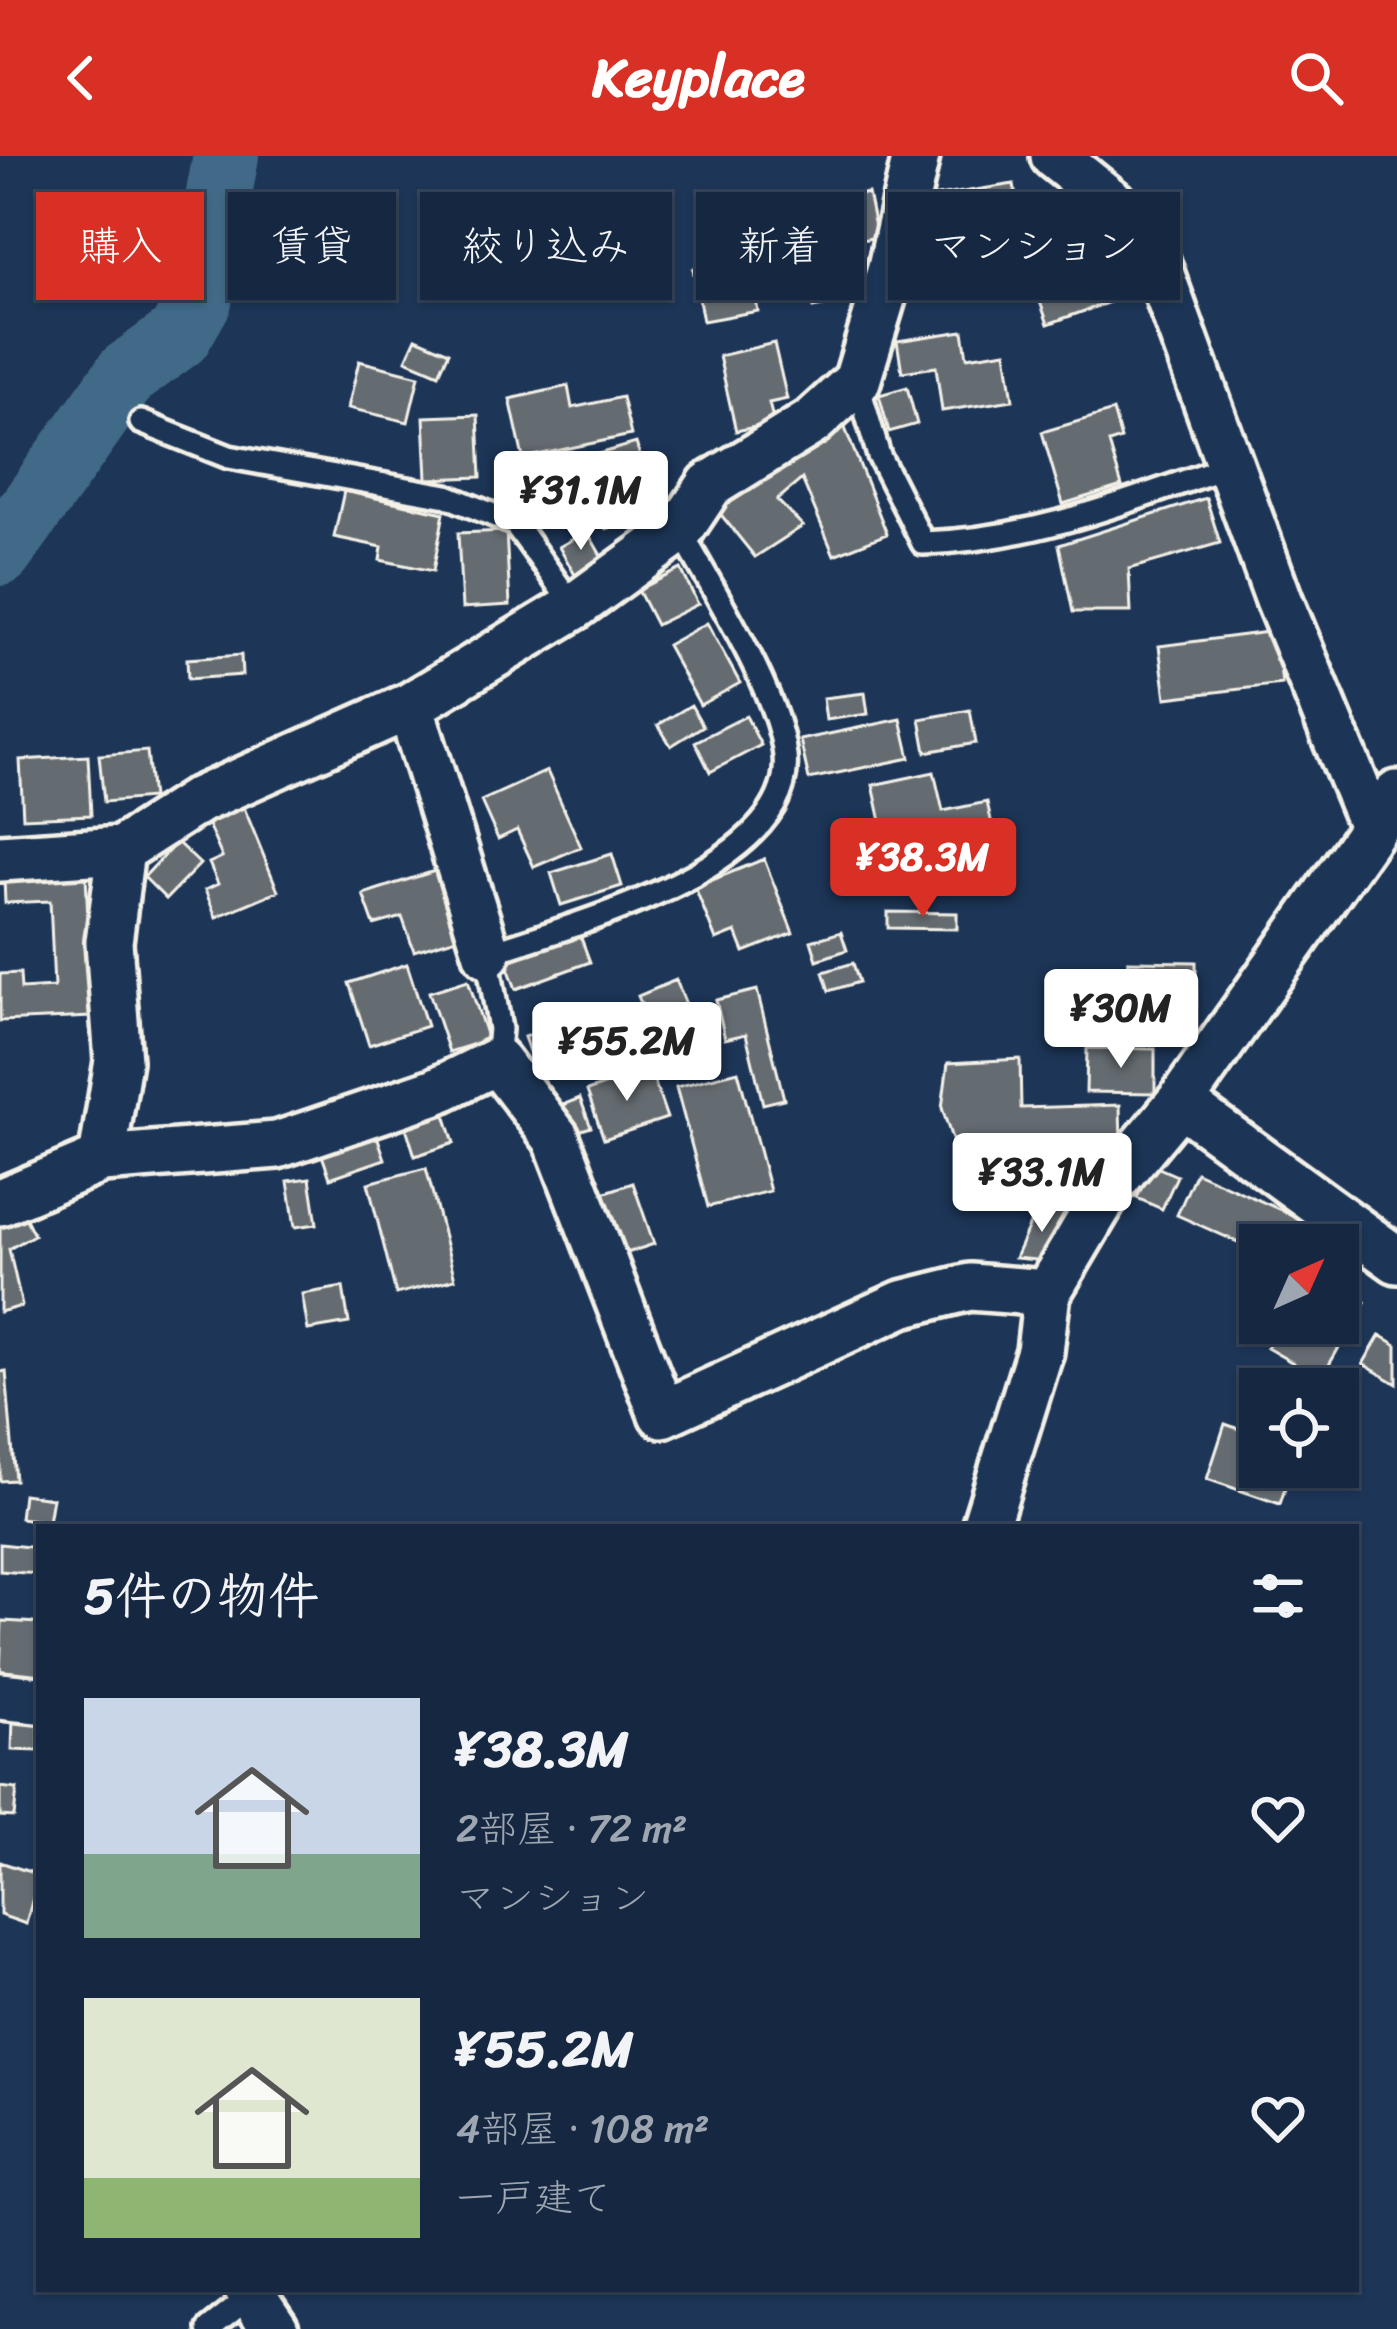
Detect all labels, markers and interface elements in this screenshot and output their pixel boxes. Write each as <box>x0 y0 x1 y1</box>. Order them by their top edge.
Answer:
text: Keyplace <box>592 30 805 126</box>
icon: back <box>48 45 114 111</box>
icon: search <box>1283 45 1349 111</box>
chip: 購入 <box>36 192 204 300</box>
chip: 賃貸 <box>228 192 396 300</box>
chip: 絞り込み <box>420 192 672 300</box>
chip: 新着 <box>696 192 864 300</box>
chip: マンション <box>888 192 1180 300</box>
pin: ¥31.1M <box>483 451 679 553</box>
text: ¥31.1M <box>521 455 641 524</box>
pin: ¥38.3M <box>825 818 1021 920</box>
text: ¥38.3M <box>857 822 989 891</box>
pin: ¥30M <box>1050 969 1192 1071</box>
text: ¥30M <box>1071 973 1171 1042</box>
pin: ¥55.2M <box>529 1002 725 1104</box>
text: ¥55.2M <box>559 1006 695 1075</box>
pin: ¥33.1M <box>944 1133 1140 1235</box>
text: ¥33.1M <box>980 1137 1104 1206</box>
north arrow <box>1239 1224 1359 1344</box>
map controls <box>1239 1224 1359 1488</box>
button: locate <box>1239 1368 1359 1488</box>
text: 5件の物件 <box>84 1551 319 1641</box>
icon: filters <box>1245 1563 1311 1629</box>
text: ¥38.3M <box>456 1704 628 1794</box>
icon: home <box>180 1746 324 1890</box>
icon: heart <box>1245 1785 1311 1851</box>
text: 2部屋 · 72 m² <box>456 1794 687 1863</box>
text: マンション <box>456 1863 649 1932</box>
text: ¥55.2M <box>456 2004 633 2094</box>
icon: home <box>180 2046 324 2190</box>
icon: heart <box>1245 2085 1311 2151</box>
text: 4部屋 · 108 m² <box>456 2094 709 2163</box>
text: 一戸建て <box>456 2163 612 2232</box>

